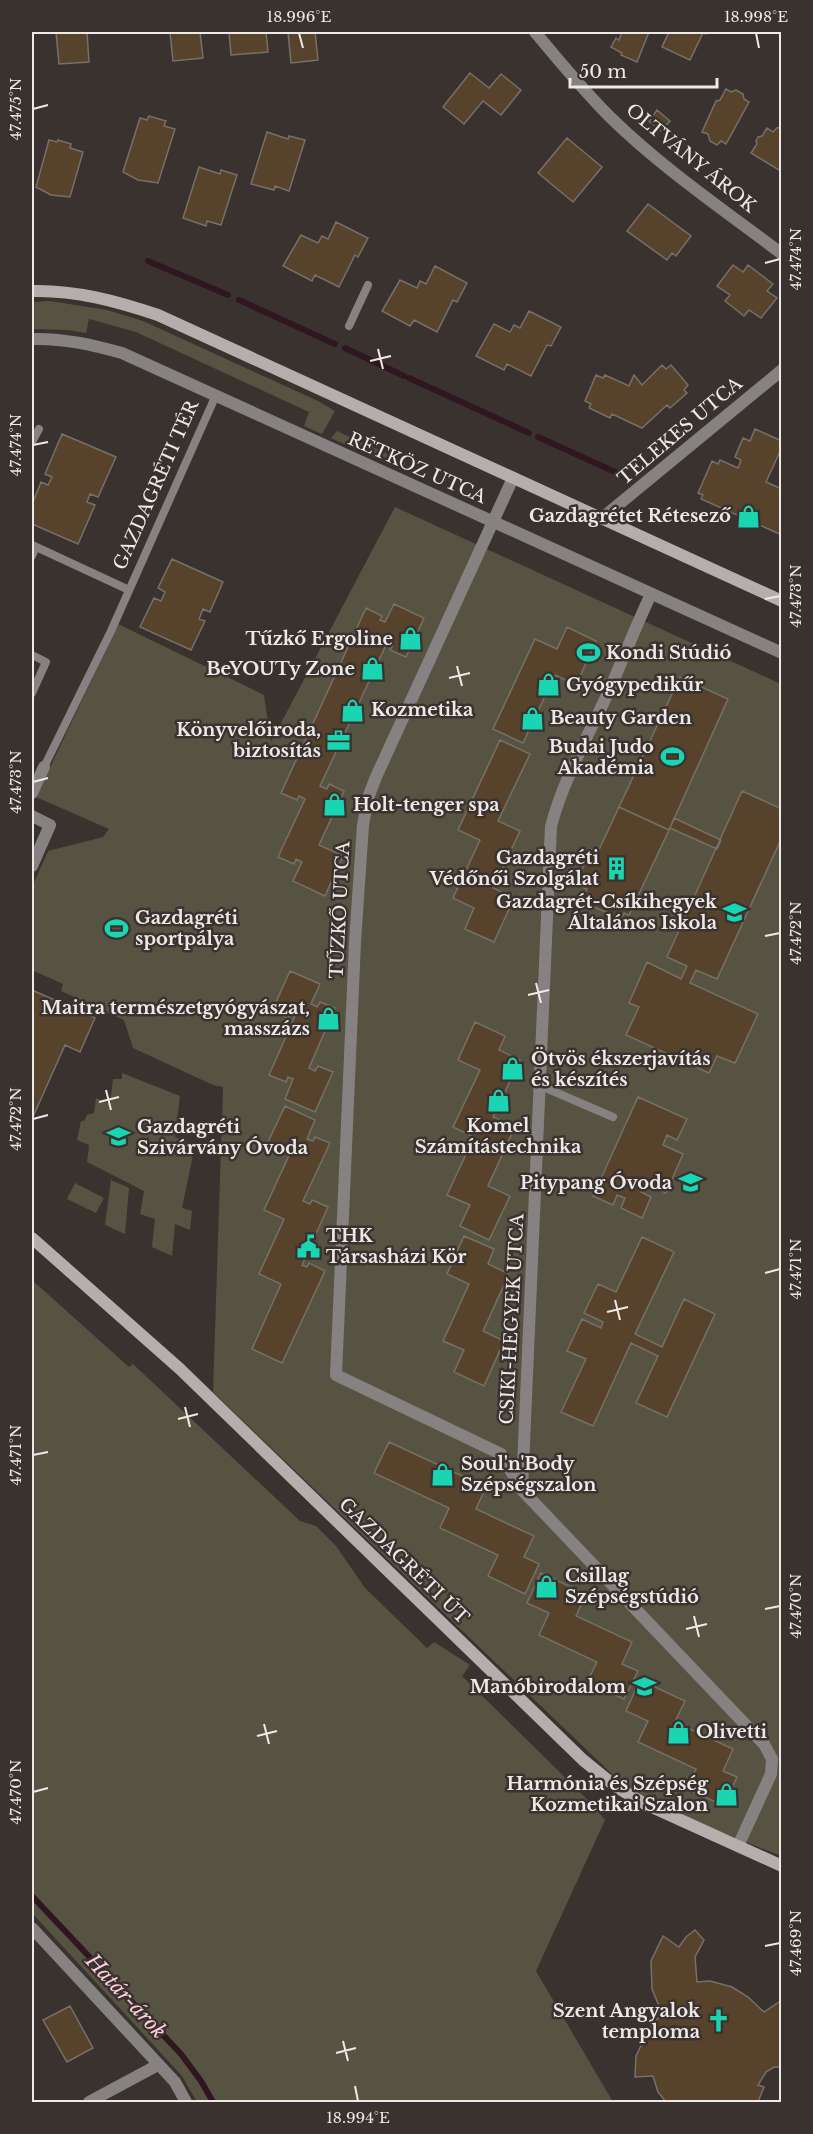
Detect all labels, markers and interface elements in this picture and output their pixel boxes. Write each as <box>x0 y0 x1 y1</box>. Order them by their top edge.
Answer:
text: 18.996°E <box>267 7 331 26</box>
text: 18.998°E <box>724 7 788 26</box>
scale bar <box>570 51 717 89</box>
text: 50 m <box>579 61 627 83</box>
text: 47.475°N <box>6 78 25 140</box>
street label: OLTVÁNY ÁROK <box>622 98 762 218</box>
text: 47.474°N <box>786 228 805 290</box>
street label: TELEKES UTCA <box>613 372 748 489</box>
street label: GAZDAGRÉTI TÉR <box>108 396 204 573</box>
text: 47.474°N <box>6 414 25 476</box>
street label: RÉTKÖZ UTCA <box>344 427 491 509</box>
shop icon: Gazdagrétet Rétesező <box>736 503 762 529</box>
place label: Gazdagrétet Rétesező <box>529 505 731 527</box>
text: 47.473°N <box>786 564 805 628</box>
shop icon: Tűzkő Ergoline <box>398 626 424 652</box>
place label: Tűzkő Ergoline <box>245 628 393 650</box>
sports icon: Kondi Stúdió <box>575 640 601 666</box>
place label: Kondi Stúdió <box>606 642 731 664</box>
shop icon: BeYOUTy Zone <box>360 656 386 682</box>
place label: BeYOUTy Zone <box>206 658 355 680</box>
shop icon: Gyógypedikűr <box>535 672 561 698</box>
place label: Gyógypedikűr <box>566 674 703 696</box>
shop icon: Kozmetika <box>340 697 366 723</box>
place label: Kozmetika <box>371 699 474 721</box>
shop icon: Beauty Garden <box>519 705 545 731</box>
place label: Beauty Garden <box>550 707 692 729</box>
place label: Könyvelőiroda, biztosítás <box>176 719 321 762</box>
office icon: Könyvelőiroda, biztosítás <box>326 727 352 753</box>
place label: Budai Judo Akadémia <box>549 736 655 779</box>
sports icon: Budai Judo Akadémia <box>659 744 685 770</box>
text: 47.473°N <box>6 750 25 814</box>
shop icon: Holt-tenger spa <box>322 792 348 818</box>
place label: Holt-tenger spa <box>353 794 500 816</box>
street label: TŰZKŐ UTCA <box>324 840 355 979</box>
place label: Gazdagréti Védőnői Szolgálat <box>429 847 599 890</box>
building icon: Gazdagréti Védőnői Szolgálat <box>604 855 630 881</box>
place label: Gazdagrét-Csíkihegyek Általános Iskola <box>496 891 718 934</box>
school or university icon: Gazdagrét-Csíkihegyek Általános Iskola <box>722 899 748 925</box>
text: 47.472°N <box>786 901 805 965</box>
place label: Gazdagréti sportpálya <box>135 907 238 950</box>
sports icon: Gazdagréti sportpálya <box>104 915 130 941</box>
place label: Maitra természetgyógyászat, masszázs <box>41 997 310 1040</box>
shop icon: Maitra természetgyógyászat, masszázs <box>315 1005 341 1031</box>
place label: Ötvös ékszerjavítás és készítés <box>531 1047 711 1091</box>
shop icon: Ötvös ékszerjavítás és készítés <box>500 1056 526 1082</box>
text: 47.472°N <box>6 1087 25 1151</box>
shop icon: Komel Számítástechnika <box>485 1087 511 1113</box>
place label: Komel Számítástechnika <box>415 1115 582 1158</box>
place label: Gazdagréti Szivárvány Óvoda <box>137 1116 309 1159</box>
school or university icon: Gazdagréti Szivárvány Óvoda <box>106 1124 132 1150</box>
school or university icon: Pitypang Óvoda <box>677 1170 703 1196</box>
place label: Pitypang Óvoda <box>520 1171 673 1194</box>
street label: CSIKI-HEGYEK UTCA <box>495 1212 529 1425</box>
place label: THK Társasházi Kör <box>326 1225 467 1268</box>
public building icon: THK Társasházi Kör <box>295 1233 321 1259</box>
text: 47.471°N <box>786 1238 805 1300</box>
text: 47.471°N <box>6 1424 25 1486</box>
place label: Soul'n'Body Szépségszalon <box>461 1453 596 1496</box>
shop icon: Soul'n'Body Szépségszalon <box>430 1461 456 1487</box>
street label: GAZDAGRÉTI ÚT <box>334 1493 475 1629</box>
place label: Csillag Szépségstúdió <box>565 1565 699 1608</box>
shop icon: Csillag Szépségstúdió <box>534 1573 560 1599</box>
text: 47.470°N <box>786 1573 805 1639</box>
school or university icon: Manóbirodalom <box>631 1674 657 1700</box>
place label: Manóbirodalom <box>470 1676 626 1698</box>
shop icon: Olivetti <box>665 1719 691 1745</box>
place label: Olivetti <box>696 1721 768 1743</box>
text: 47.470°N <box>6 1759 25 1825</box>
place label: Harmónia és Szépség Kozmetikai Szalon <box>507 1773 709 1816</box>
shop icon: Harmónia és Szépség Kozmetikai Szalon <box>713 1781 739 1807</box>
text: 47.469°N <box>786 1910 805 1976</box>
water label: Határ-árok <box>80 1948 171 2043</box>
place label: Szent Angyalok temploma <box>553 2000 701 2043</box>
church icon: Szent Angyalok temploma <box>705 2008 731 2034</box>
text: 18.994°E <box>326 2108 390 2127</box>

